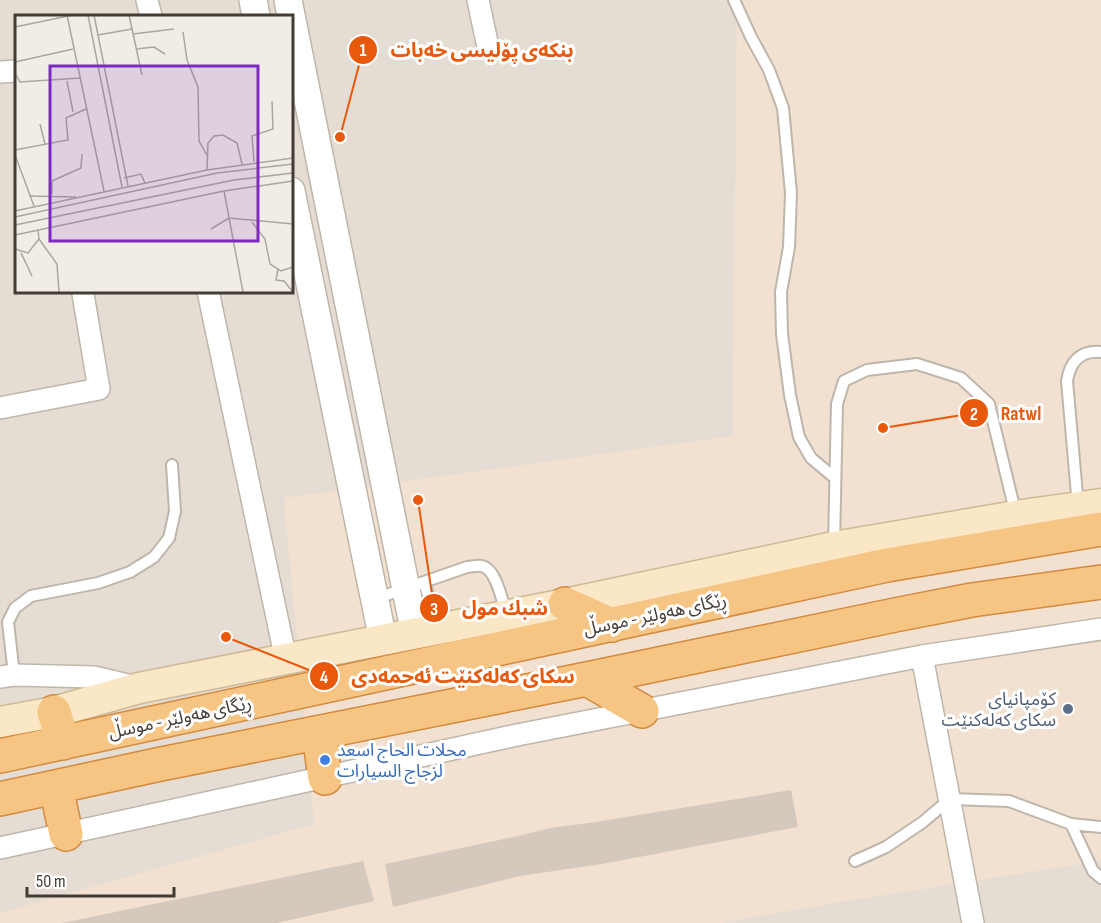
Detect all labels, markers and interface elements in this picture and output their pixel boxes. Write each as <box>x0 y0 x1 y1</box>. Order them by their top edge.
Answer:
inset map <box>15 15 292 292</box>
callout: بنکەی پۆلیسی خەبات <box>348 31 585 69</box>
text: بنکەی پۆلیسی خەبات <box>391 39 574 64</box>
text: 1 <box>359 40 367 61</box>
callout: Ratwl <box>959 394 1053 432</box>
text: Ratwl <box>1001 402 1041 426</box>
text: 2 <box>970 404 978 425</box>
street label: ڕێگای هەولێر - موسڵ <box>581 587 729 644</box>
callout: شبك مول <box>419 589 560 627</box>
text: شبك مول <box>462 597 548 621</box>
text: 3 <box>430 599 438 620</box>
callout: سکای کەلەکنێت ئەحمەدی <box>309 657 587 695</box>
text: سکای کەلەکنێت ئەحمەدی <box>351 665 575 689</box>
text: 4 <box>320 667 329 688</box>
place label: کۆمپانیای سکای کەلەکنێت <box>941 689 1057 731</box>
street label: ڕێگای هەولێر - موسڵ <box>106 690 254 747</box>
marker: کۆمپانیای سکای کەلەکنێت <box>1061 702 1075 716</box>
place label: محلات الحاج اسعد لزجاج السيارات <box>337 740 467 784</box>
marker: محلات الحاج اسعد لزجاج السيارات <box>318 753 332 767</box>
scale bar <box>27 860 174 898</box>
text: 50 m <box>36 871 66 892</box>

